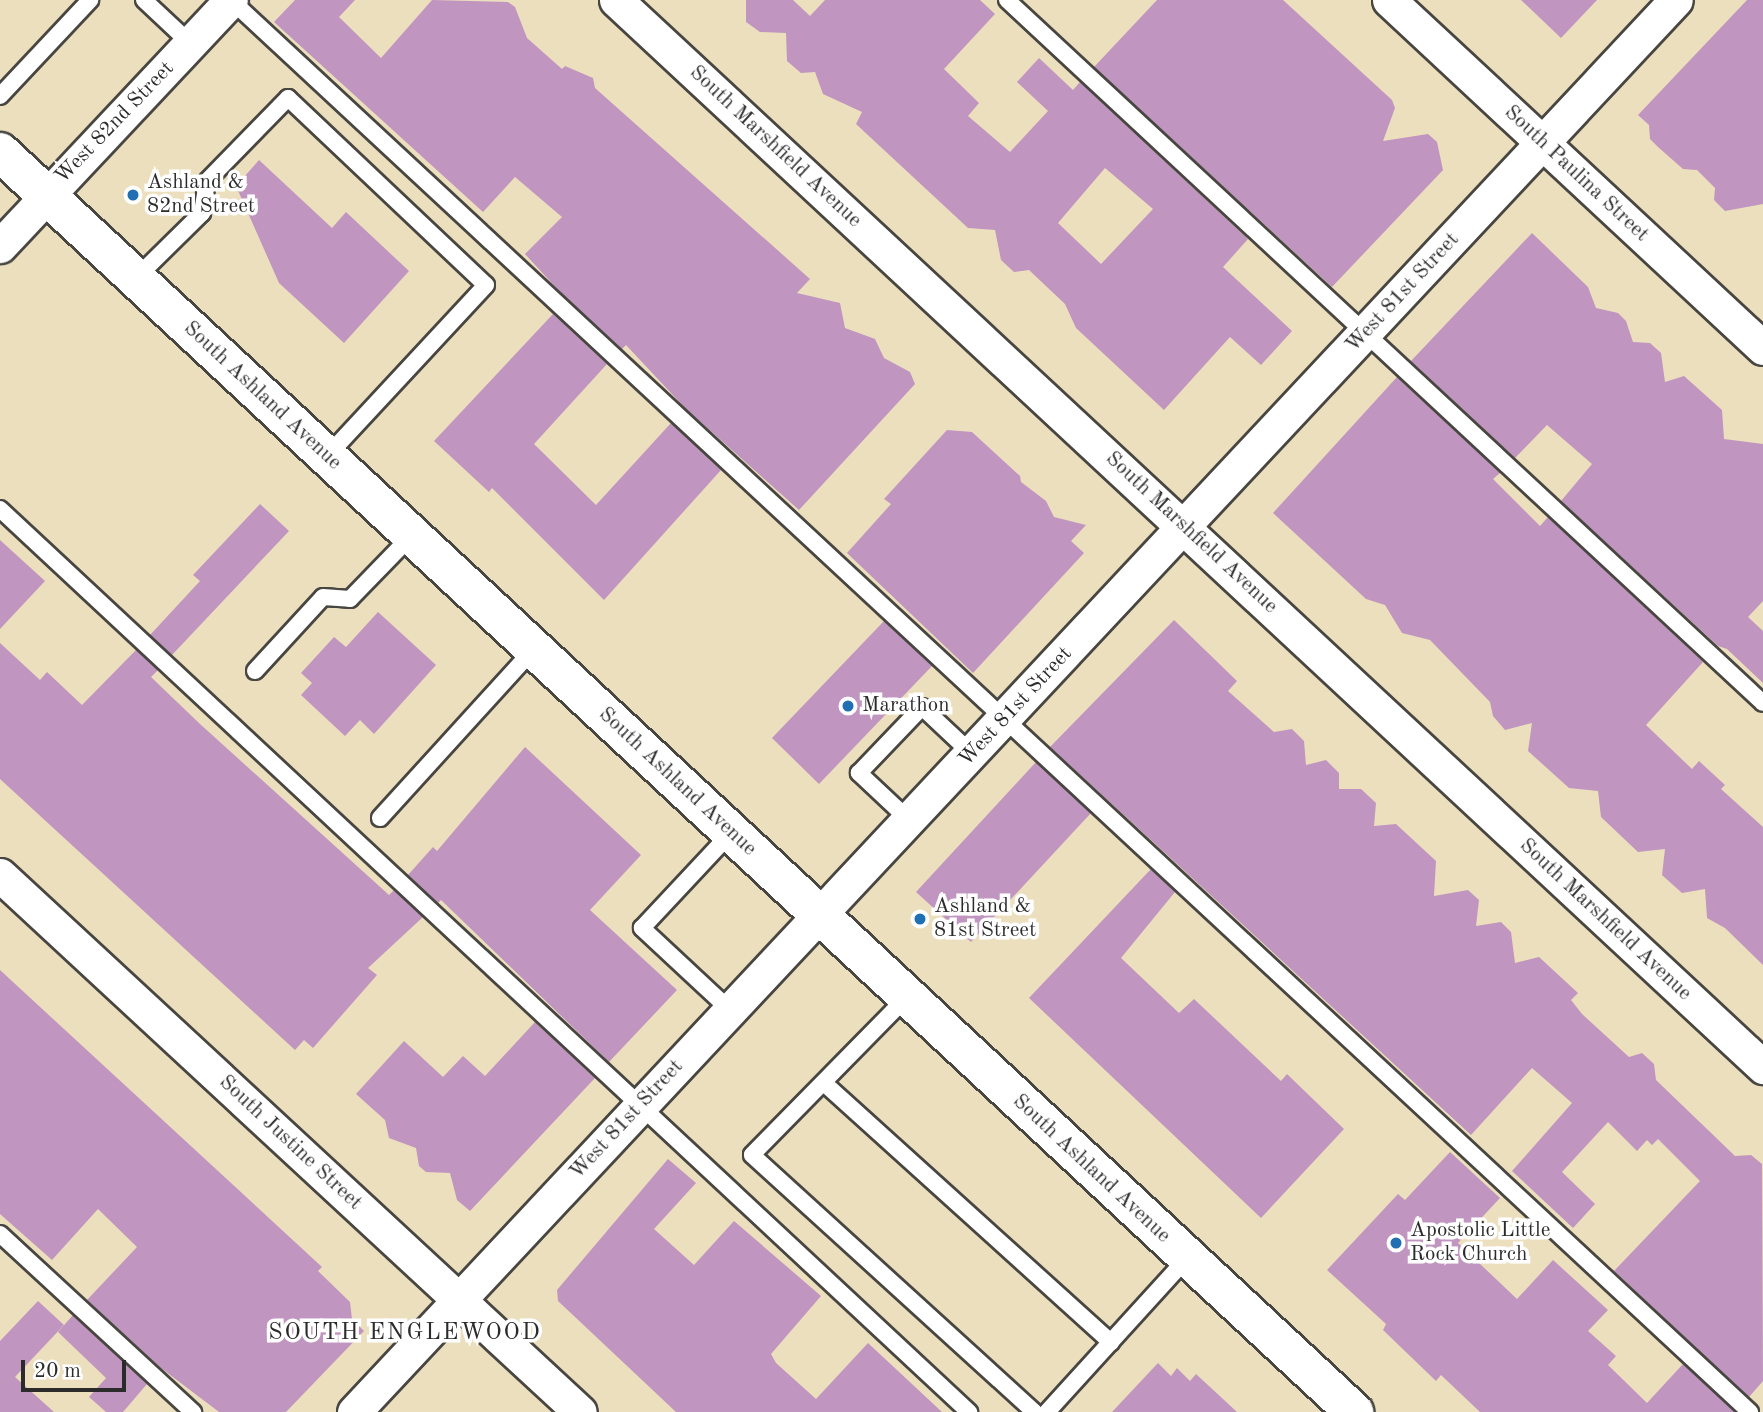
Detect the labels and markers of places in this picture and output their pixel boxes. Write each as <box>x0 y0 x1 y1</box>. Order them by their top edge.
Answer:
place label: Ashland & 82nd Street <box>147 170 255 220</box>
marker: Ashland & 82nd Street <box>125 187 141 203</box>
place label: Marathon <box>862 693 949 719</box>
marker: Marathon <box>840 698 856 714</box>
place label: Ashland & 81st Street <box>934 894 1036 944</box>
marker: Ashland & 81st Street <box>912 911 928 927</box>
place label: Apostolic Little Rock Church <box>1410 1218 1550 1268</box>
marker: Apostolic Little Rock Church <box>1388 1235 1404 1251</box>

